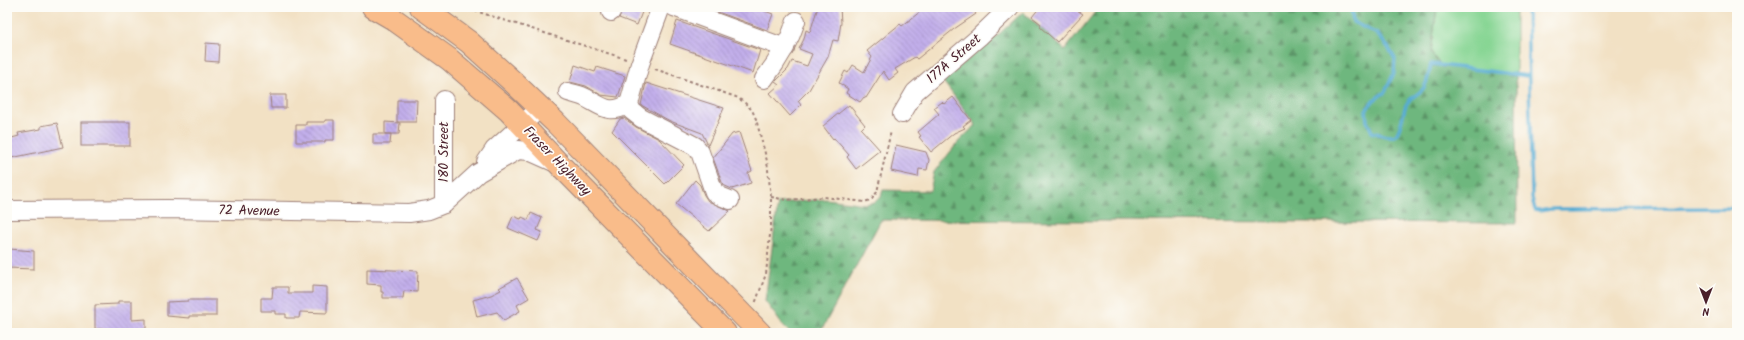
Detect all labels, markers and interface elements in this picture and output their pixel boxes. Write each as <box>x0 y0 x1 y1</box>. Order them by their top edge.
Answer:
street label: 177A Street <box>922 28 987 89</box>
street label: 180 Street <box>433 121 455 182</box>
street label: Fraser Highway <box>518 121 597 201</box>
street label: 72 Avenue <box>218 199 281 223</box>
north arrow <box>1686 282 1726 322</box>
text: N <box>1702 302 1709 320</box>

